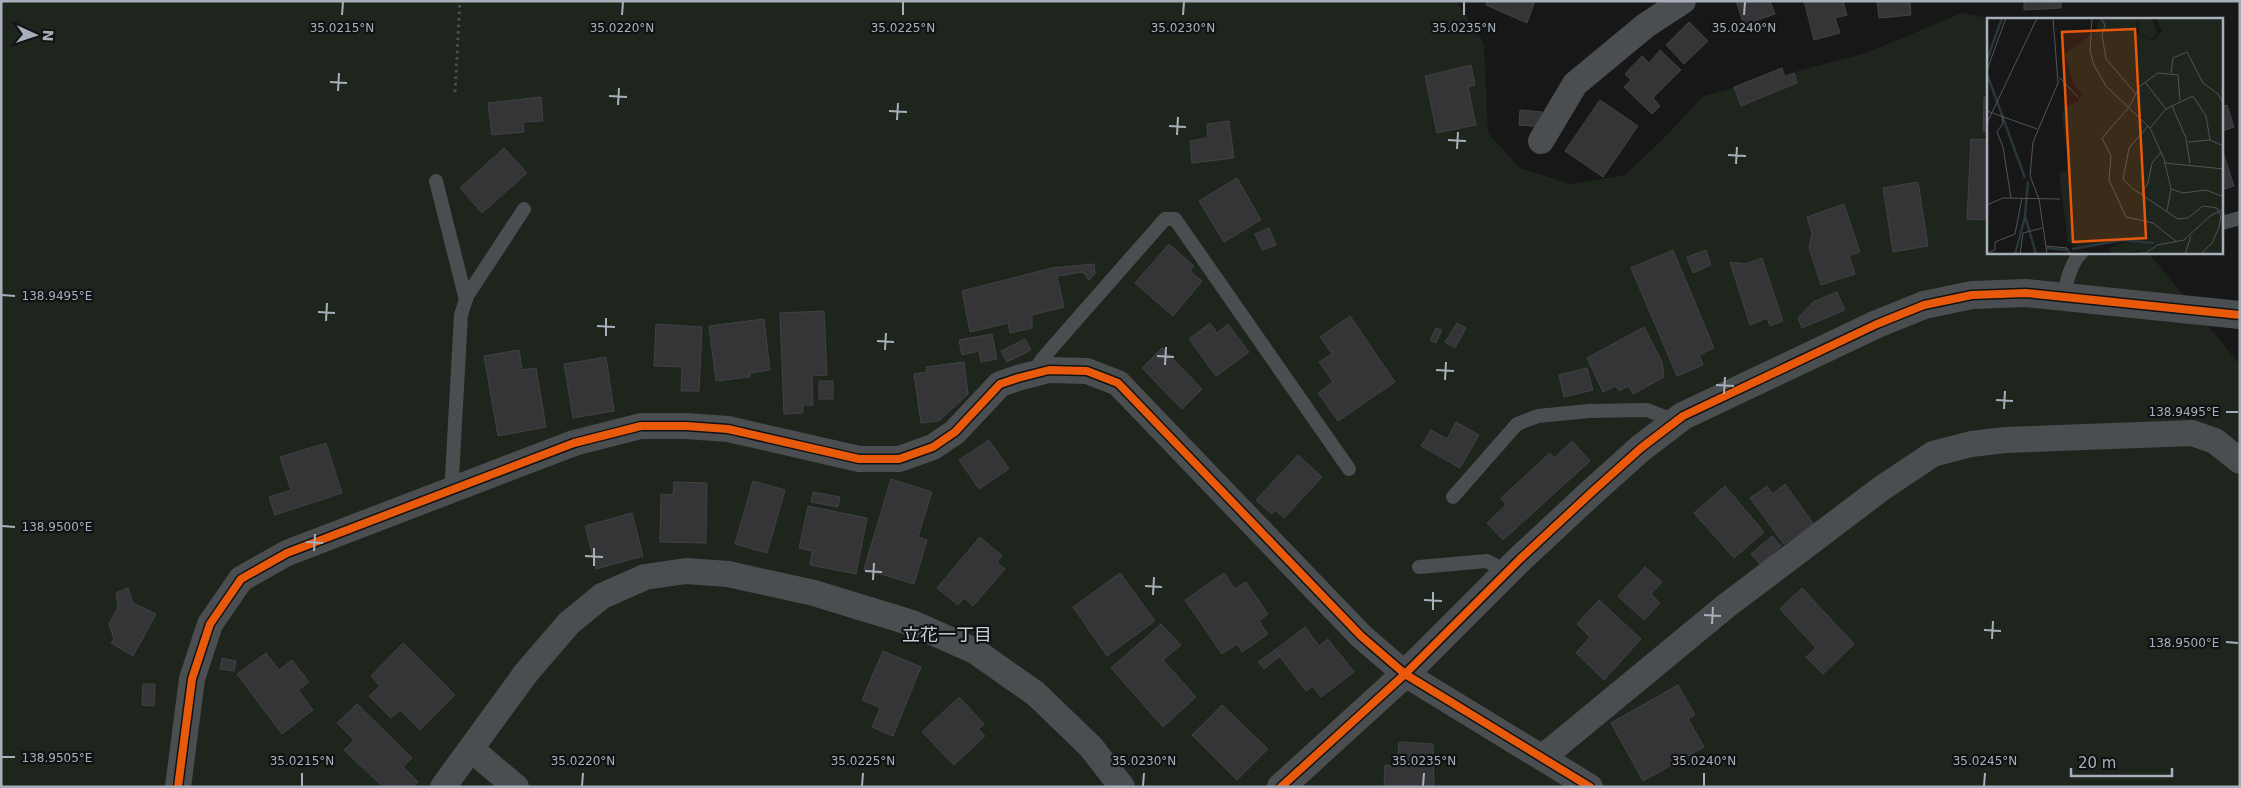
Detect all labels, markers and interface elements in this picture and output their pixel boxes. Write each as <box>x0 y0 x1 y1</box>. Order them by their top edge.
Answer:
north arrow <box>10 10 60 60</box>
inset map <box>1987 18 2224 254</box>
text: 35.0215°N <box>310 21 374 35</box>
text: 35.0220°N <box>590 21 654 35</box>
text: 35.0225°N <box>871 21 935 35</box>
text: 35.0230°N <box>1151 21 1215 35</box>
text: 35.0235°N <box>1432 21 1496 35</box>
text: 35.0240°N <box>1712 21 1776 35</box>
text: N <box>40 29 56 42</box>
text: 138.9495°E <box>22 289 92 303</box>
text: 138.9495°E <box>2149 405 2219 419</box>
text: 138.9500°E <box>22 520 92 534</box>
district label: 立花一丁目 <box>902 624 992 645</box>
text: 138.9500°E <box>2149 636 2219 650</box>
scale bar <box>2071 746 2172 778</box>
text: 138.9505°E <box>22 751 92 765</box>
text: 35.0215°N <box>270 754 334 768</box>
text: 35.0220°N <box>551 754 615 768</box>
text: 35.0225°N <box>831 754 895 768</box>
text: 35.0230°N <box>1112 754 1176 768</box>
text: 35.0235°N <box>1392 754 1456 768</box>
text: 35.0240°N <box>1672 754 1736 768</box>
text: 35.0245°N <box>1953 754 2017 768</box>
text: 20 m <box>2078 754 2116 772</box>

